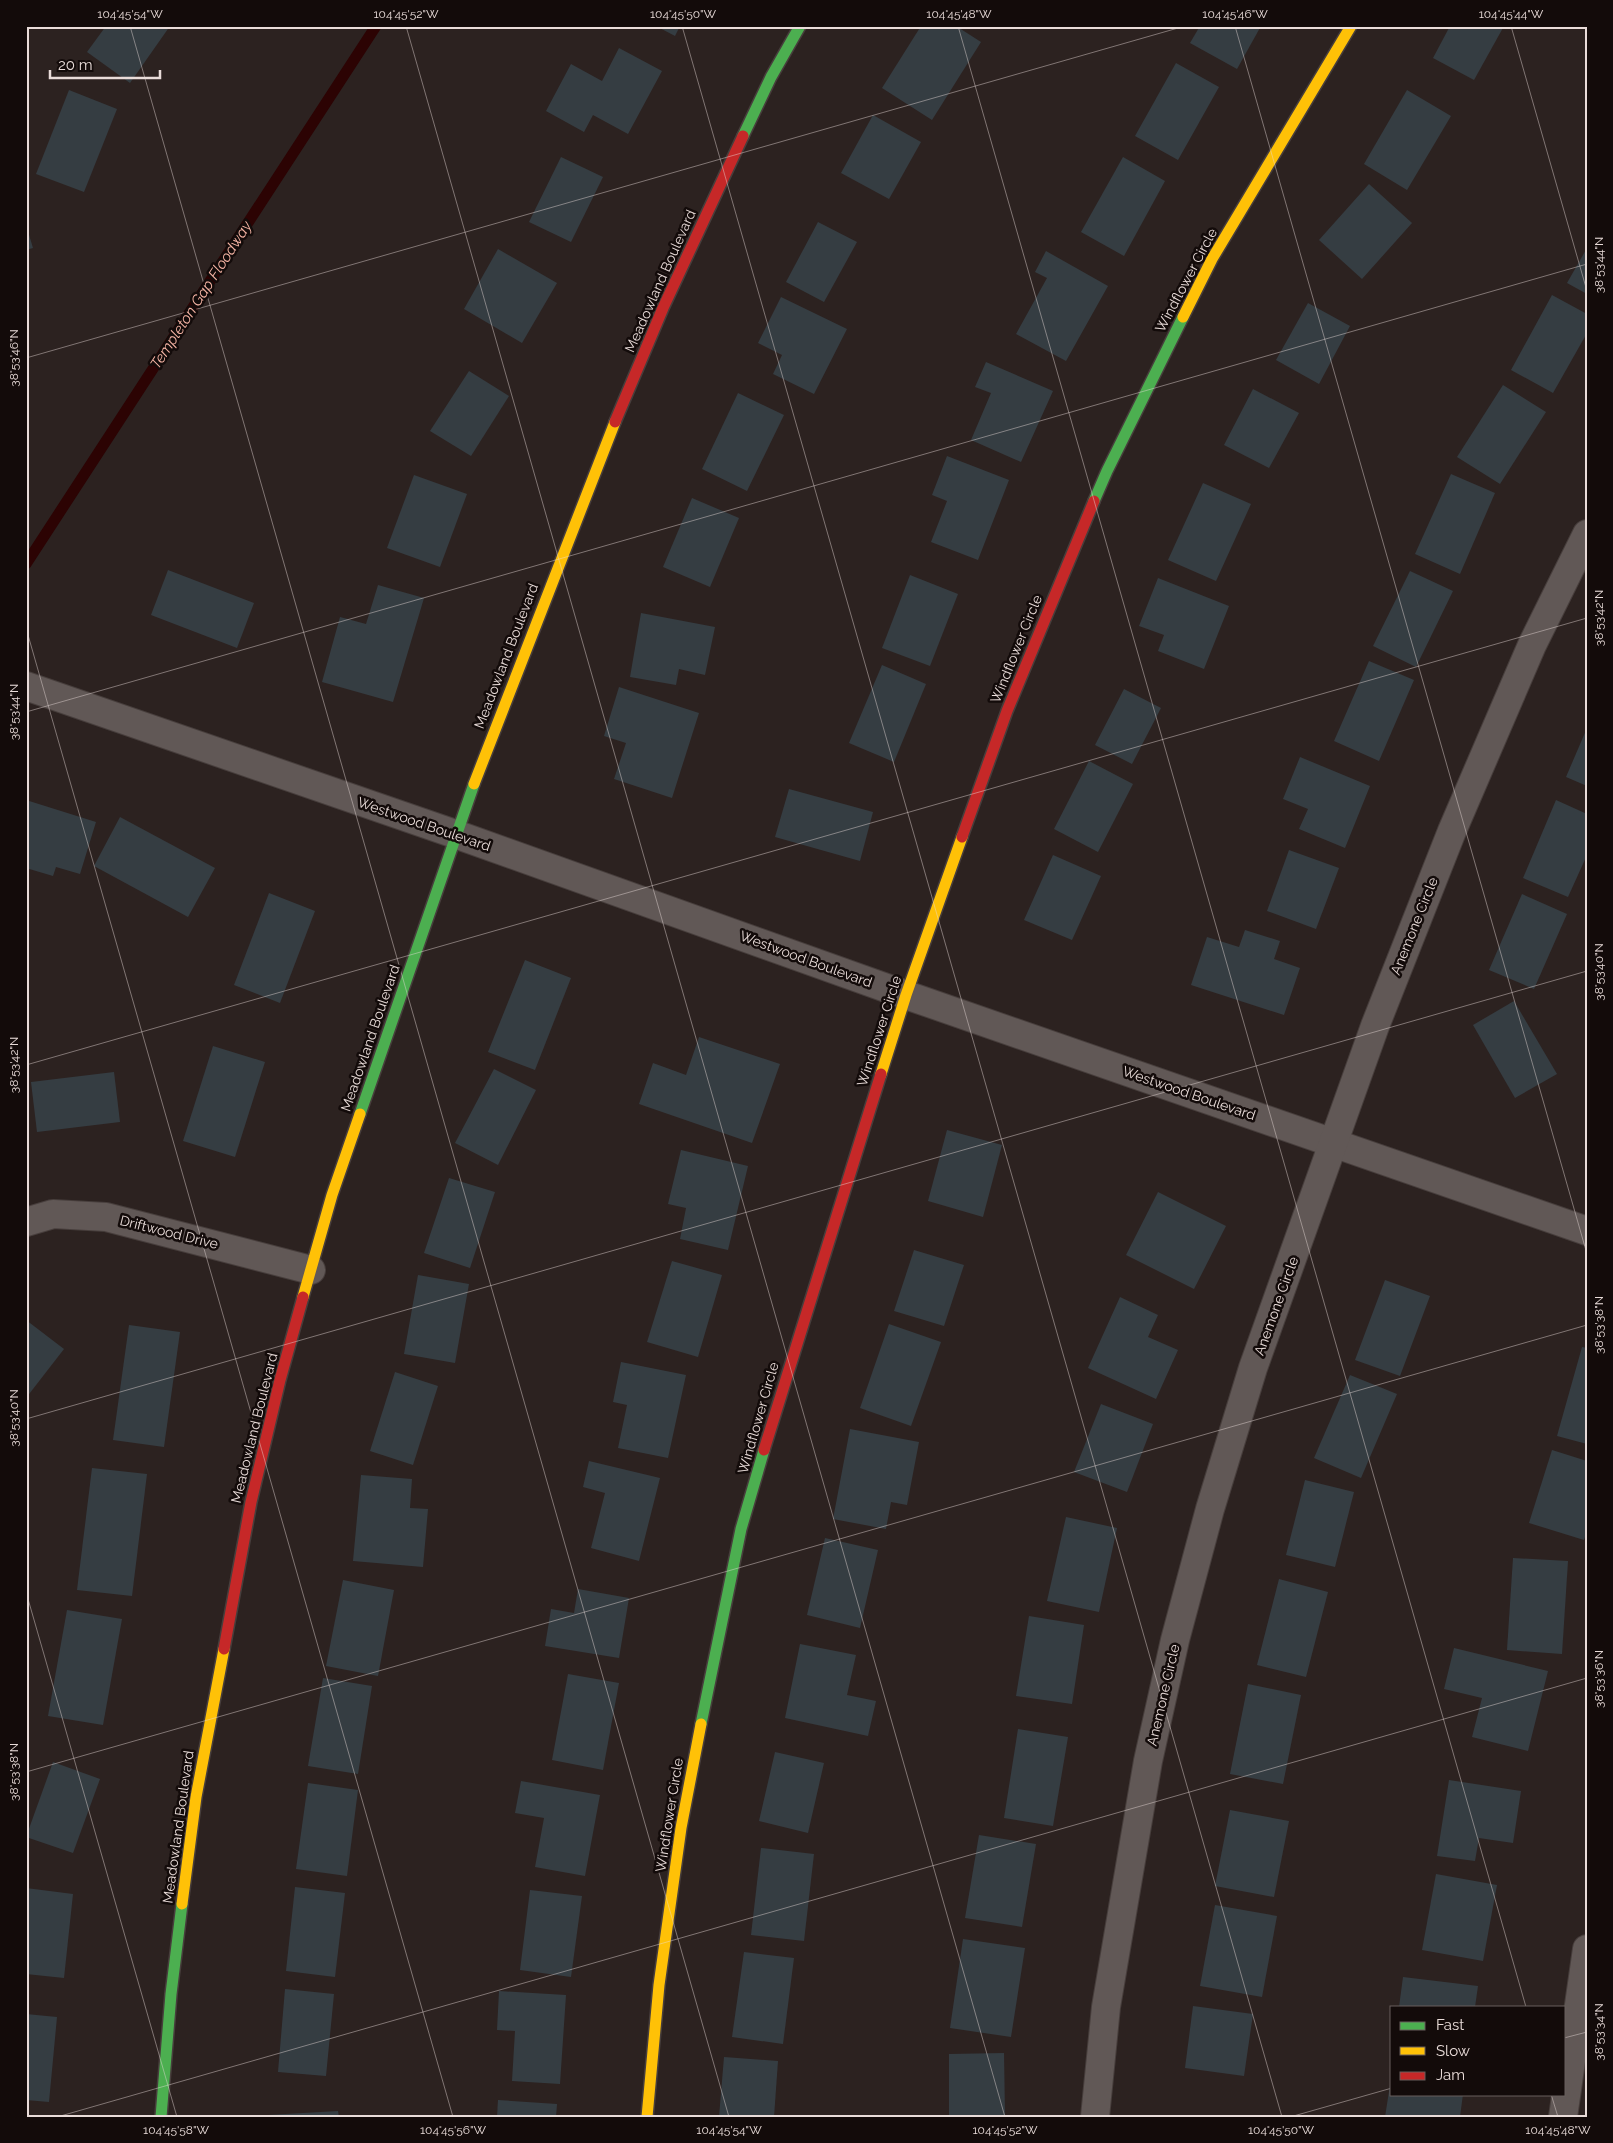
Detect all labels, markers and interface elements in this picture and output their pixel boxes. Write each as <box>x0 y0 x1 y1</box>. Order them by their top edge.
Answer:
text: 104°45'54"W <box>97 7 163 21</box>
text: 104°45'52"W <box>373 7 439 21</box>
text: 104°45'50"W <box>650 7 717 21</box>
text: 104°45'48"W <box>926 7 992 21</box>
text: 104°45'46"W <box>1202 7 1268 21</box>
text: 104°45'44"W <box>1479 7 1544 21</box>
scale bar <box>50 48 160 80</box>
text: 20 m <box>58 56 93 74</box>
street label: Meadowland Boulevard <box>621 207 699 355</box>
water label: Templeton Gap Floodway <box>146 217 256 372</box>
street label: Windflower Circle <box>1152 225 1220 335</box>
text: 38°53'44"N <box>1592 237 1606 293</box>
text: 38°53'46"N <box>7 329 21 387</box>
street label: Meadowland Boulevard <box>471 581 541 731</box>
text: 38°53'42"N <box>1592 590 1606 646</box>
street label: Windflower Circle <box>987 593 1045 705</box>
text: 38°53'44"N <box>7 684 21 740</box>
street label: Westwood Boulevard <box>355 794 493 854</box>
street label: Anemone Circle <box>1387 875 1441 977</box>
street label: Westwood Boulevard <box>738 928 874 990</box>
text: 38°53'40"N <box>1592 943 1606 1001</box>
street label: Meadowland Boulevard <box>337 963 403 1113</box>
street label: Windflower Circle <box>854 974 904 1088</box>
text: 38°53'42"N <box>7 1037 21 1093</box>
street label: Westwood Boulevard <box>1120 1063 1258 1123</box>
street label: Driftwood Drive <box>118 1212 220 1252</box>
street label: Anemone Circle <box>1251 1254 1301 1358</box>
text: 38°53'38"N <box>1592 1296 1606 1354</box>
street label: Meadowland Boulevard <box>228 1351 280 1505</box>
street label: Windflower Circle <box>734 1360 782 1476</box>
text: 38°53'40"N <box>7 1389 21 1447</box>
street label: Anemone Circle <box>1144 1643 1182 1747</box>
text: 38°53'36"N <box>1592 1650 1606 1708</box>
text: 38°53'38"N <box>7 1743 21 1801</box>
street label: Meadowland Boulevard <box>159 1750 197 1904</box>
street label: Windflower Circle <box>652 1757 686 1873</box>
text: 38°53'34"N <box>1592 2003 1606 2061</box>
legend <box>1390 2006 1566 2096</box>
text: Fast <box>1436 2016 1464 2034</box>
text: Slow <box>1436 2042 1470 2060</box>
text: Jam <box>1436 2066 1465 2084</box>
text: 104°45'58"W <box>143 2123 209 2137</box>
text: 104°45'56"W <box>420 2123 487 2137</box>
text: 104°45'54"W <box>696 2123 762 2137</box>
text: 104°45'52"W <box>972 2123 1038 2137</box>
text: 104°45'50"W <box>1248 2123 1315 2137</box>
text: 104°45'48"W <box>1525 2123 1591 2137</box>

